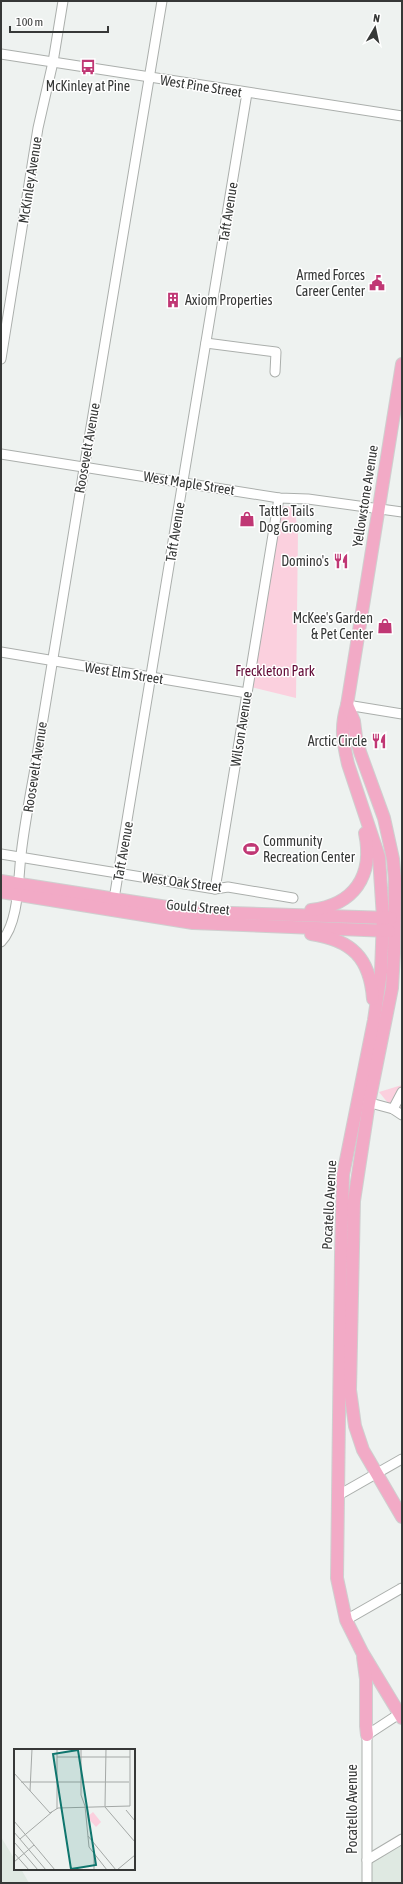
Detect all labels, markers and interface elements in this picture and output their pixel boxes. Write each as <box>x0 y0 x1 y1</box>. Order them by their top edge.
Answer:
scale bar <box>10 8 108 34</box>
north arrow <box>355 8 395 48</box>
text: N <box>372 12 381 25</box>
text: 100 m <box>16 15 43 29</box>
bus stop icon: McKinley at Pine <box>79 58 97 76</box>
street label: West Pine Street <box>159 72 243 100</box>
place label: McKinley at Pine <box>46 78 130 94</box>
street label: McKinley Avenue <box>15 135 45 225</box>
street label: Taft Avenue <box>215 181 241 243</box>
place label: Armed Forces Career Center <box>296 267 366 299</box>
public building icon: Armed Forces Career Center <box>368 274 386 292</box>
building icon: Axiom Properties <box>164 291 182 309</box>
place label: Axiom Properties <box>185 292 272 308</box>
street label: Roosevelt Avenue <box>71 401 103 495</box>
street label: Yellowstone Avenue <box>349 444 381 548</box>
street label: West Maple Street <box>142 468 236 498</box>
street label: Taft Avenue <box>162 501 188 563</box>
place label: Tattle Tails Dog Grooming <box>259 503 332 535</box>
shop icon: Tattle Tails Dog Grooming <box>238 510 256 528</box>
restaurant icon: Domino's <box>332 552 350 570</box>
place label: Domino's <box>281 553 329 569</box>
place label: McKee's Garden & Pet Center <box>293 610 374 642</box>
shop icon: McKee's Garden & Pet Center <box>376 617 394 635</box>
street label: West Elm Street <box>84 659 164 687</box>
park label: Freckleton Park <box>235 663 315 679</box>
street label: Wilson Avenue <box>227 690 255 768</box>
street label: Roosevelt Avenue <box>20 720 50 814</box>
restaurant icon: Arctic Circle <box>370 732 388 750</box>
place label: Arctic Circle <box>308 733 367 749</box>
street label: Taft Avenue <box>110 820 136 882</box>
place label: Community Recreation Center <box>263 833 356 865</box>
sports icon: Community Recreation Center <box>242 840 260 858</box>
street label: West Oak Street <box>141 869 223 895</box>
street label: Gould Street <box>166 896 230 918</box>
street label: Pocatello Avenue <box>319 1160 339 1250</box>
inset map <box>14 1749 135 1870</box>
street label: Pocatello Avenue <box>344 1764 360 1854</box>

